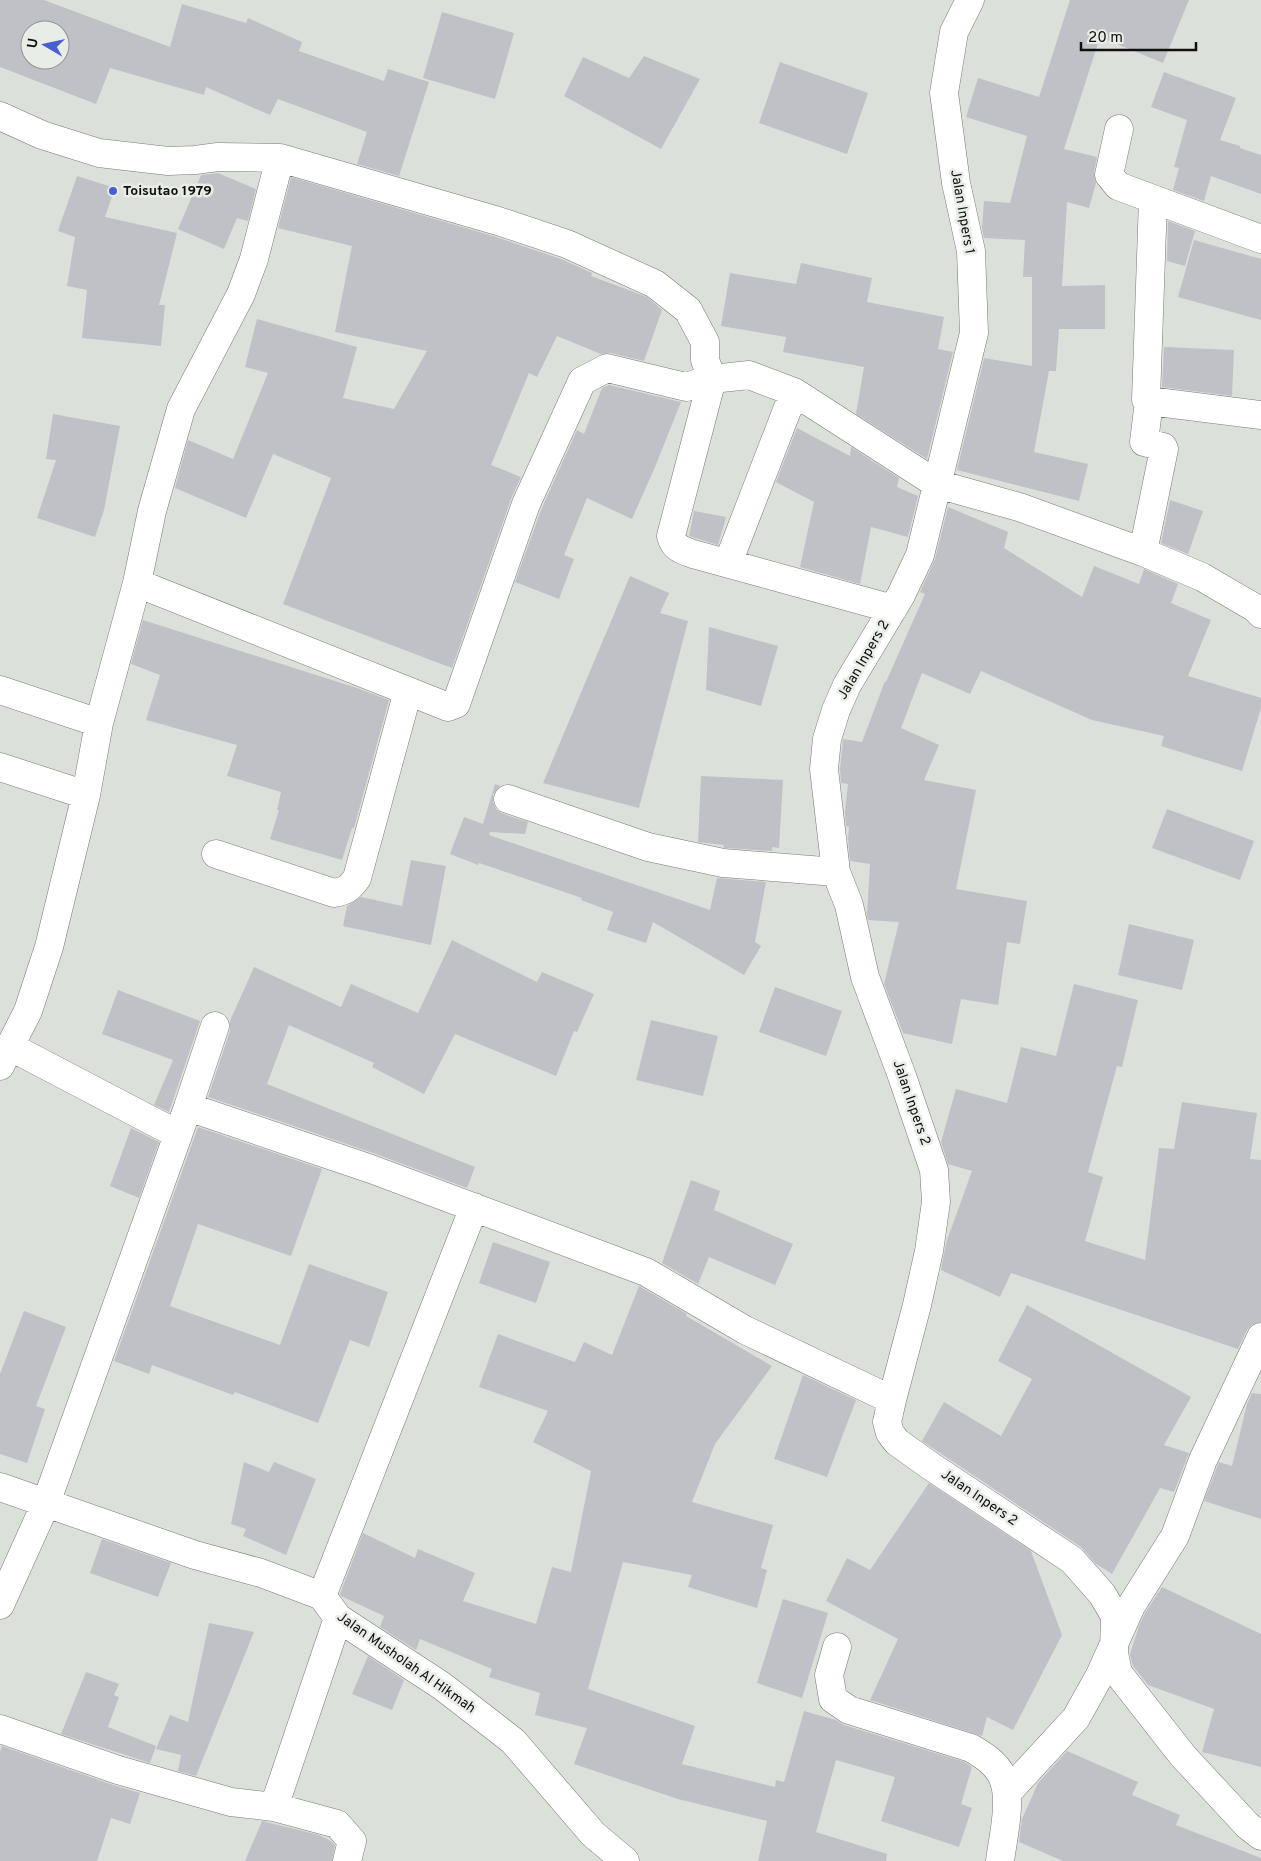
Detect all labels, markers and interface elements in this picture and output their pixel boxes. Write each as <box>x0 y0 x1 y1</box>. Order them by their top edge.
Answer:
north arrow <box>20 20 70 70</box>
scale bar <box>1081 20 1196 52</box>
text: 20 m <box>1088 29 1123 48</box>
text: U <box>24 37 43 49</box>
street label: Jalan Inpers 1 <box>946 168 978 256</box>
place label: Toisutao 1979 <box>123 183 212 200</box>
marker: Toisutao 1979 <box>107 185 119 197</box>
street label: Jalan Inpers 2 <box>834 617 894 703</box>
street label: Jalan Inpers 2 <box>888 1058 934 1148</box>
street label: Jalan Inpers 2 <box>937 1466 1021 1530</box>
street label: Jalan Musholah Al Hikmah <box>333 1609 479 1717</box>

